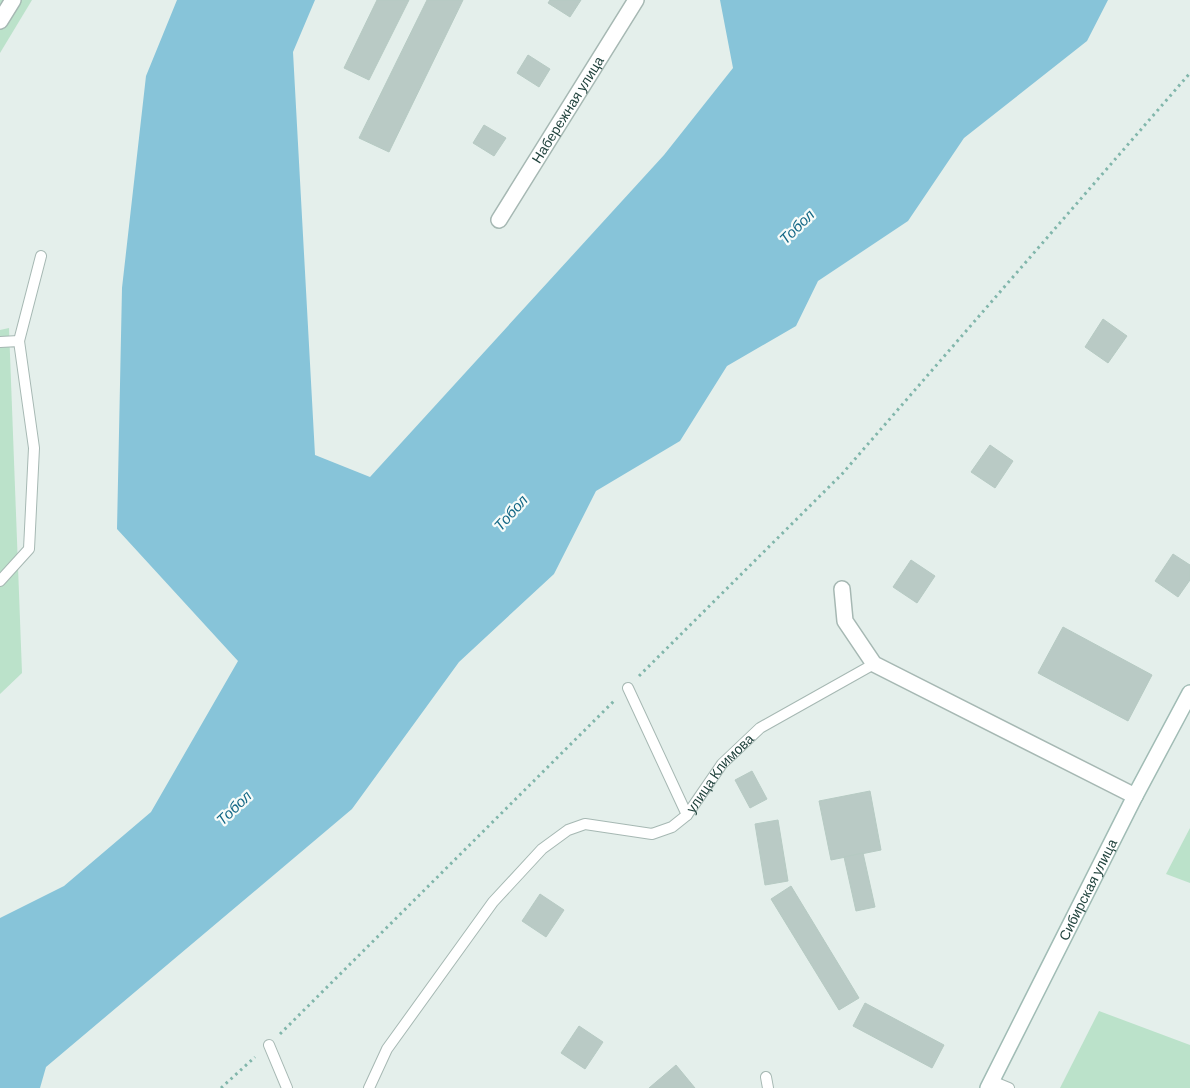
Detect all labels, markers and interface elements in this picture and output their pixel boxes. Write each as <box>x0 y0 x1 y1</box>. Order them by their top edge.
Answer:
street label: Набережная улица <box>528 53 607 166</box>
water label: Тобол <box>775 205 818 247</box>
water label: Тобол <box>490 490 531 534</box>
street label: улица Климова <box>682 730 757 816</box>
water label: Тобол <box>212 786 255 828</box>
street label: Сибирская улица <box>1055 836 1120 943</box>

